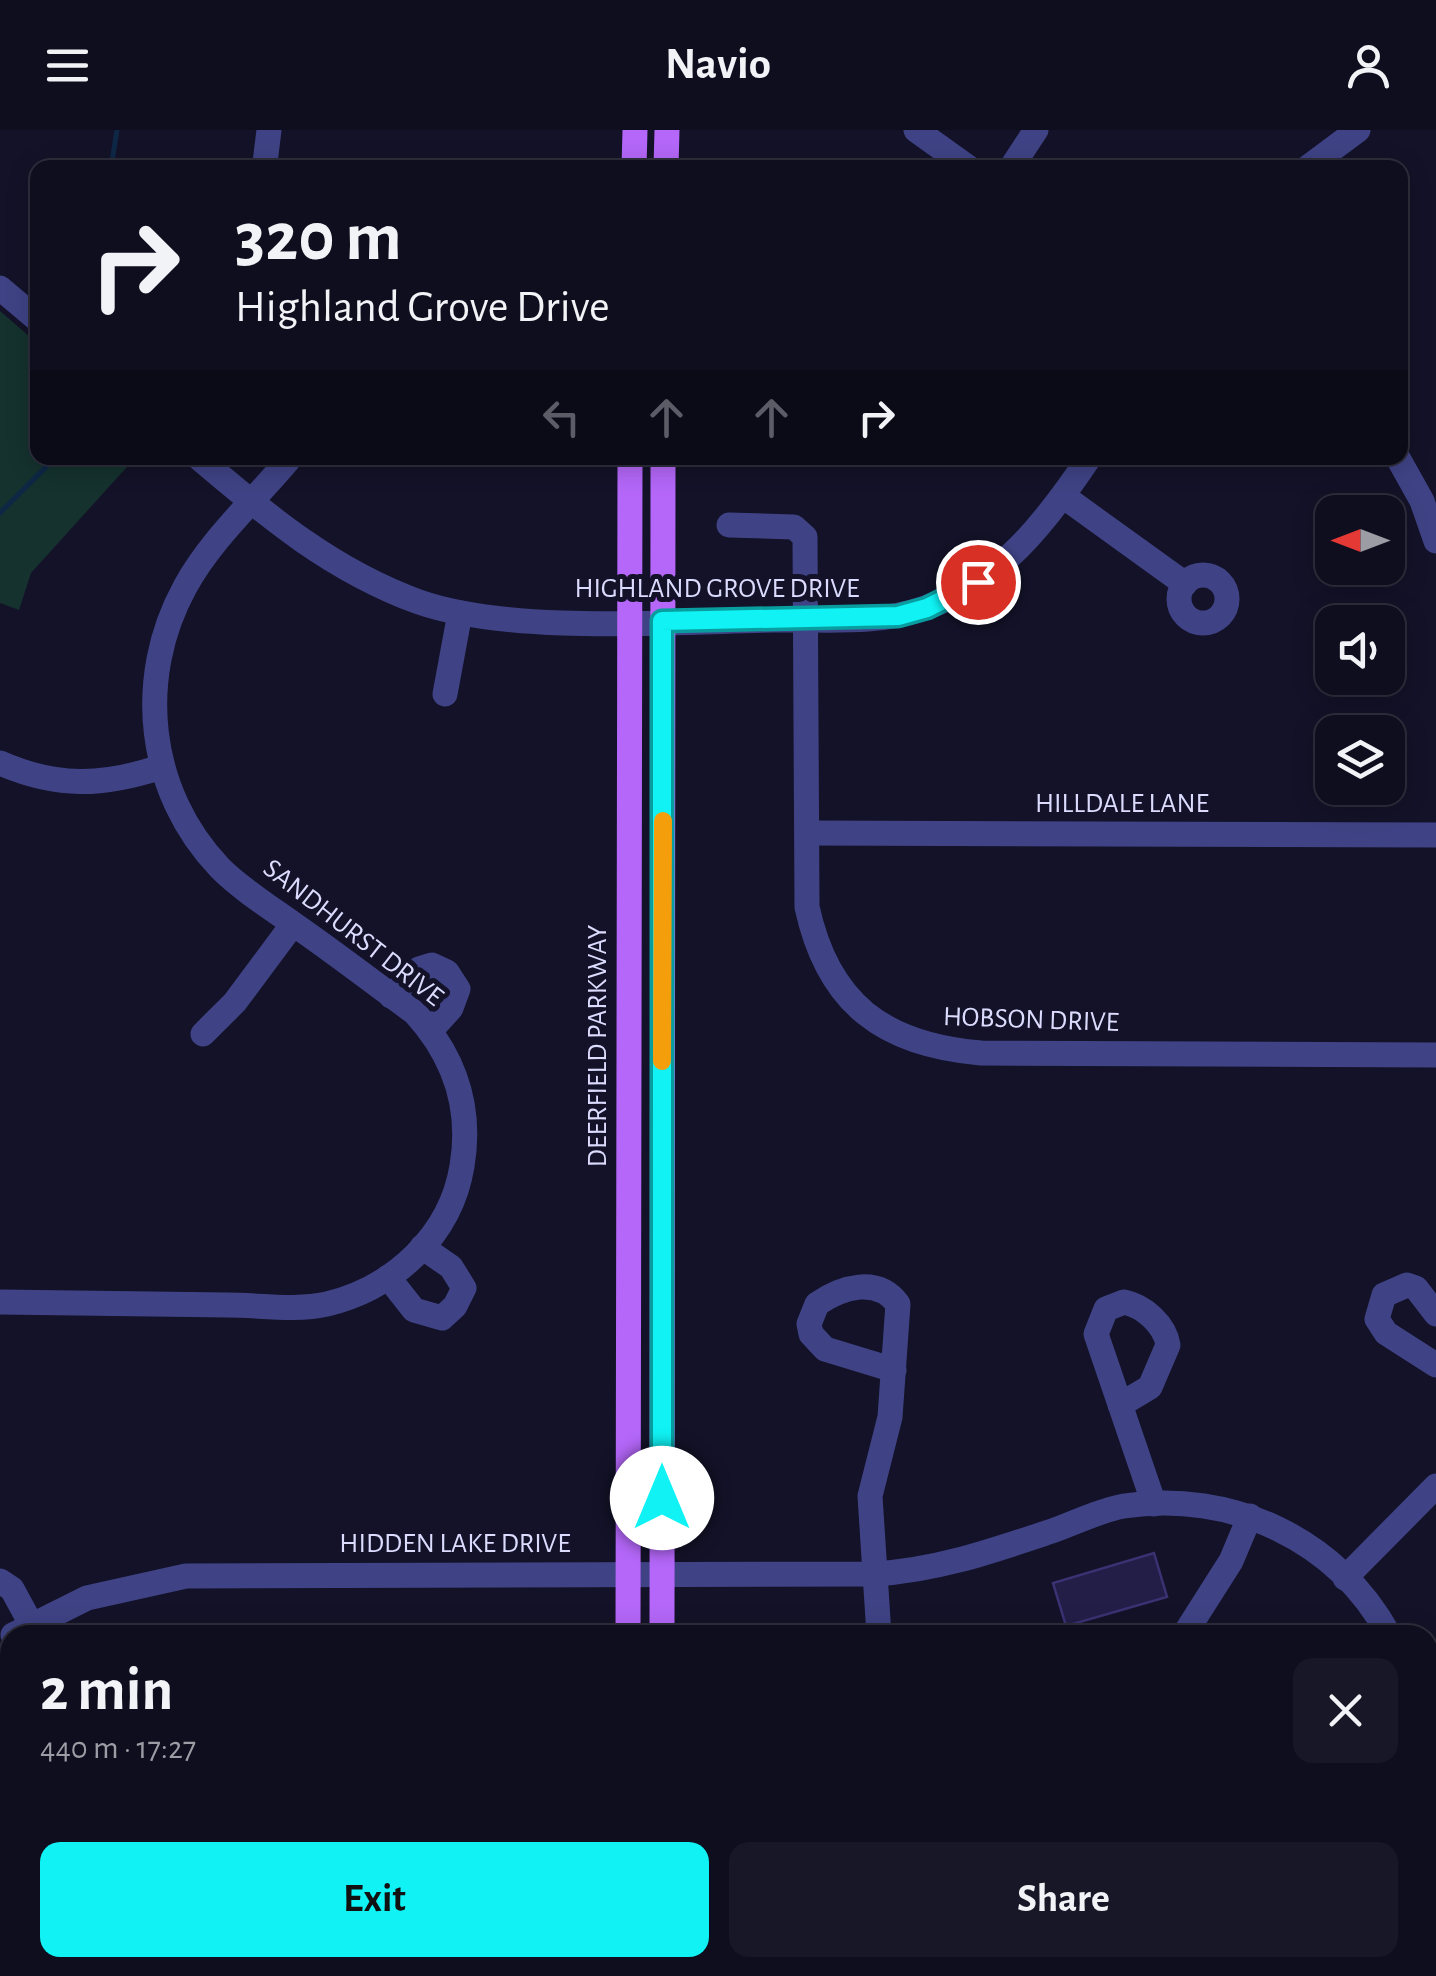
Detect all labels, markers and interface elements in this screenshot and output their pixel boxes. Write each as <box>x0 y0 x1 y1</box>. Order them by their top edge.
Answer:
icon: menu <box>40 38 95 93</box>
icon: person <box>1341 38 1396 93</box>
text: Navio <box>665 42 771 87</box>
icon: right <box>70 200 200 330</box>
text: 320 m <box>235 203 402 273</box>
text: Highland Grove Drive <box>235 285 610 330</box>
icon: left <box>534 390 589 445</box>
icon: ahead <box>639 390 694 445</box>
icon: ahead <box>744 390 799 445</box>
icon: right <box>849 390 904 445</box>
north arrow <box>1315 495 1405 585</box>
map controls <box>1315 495 1405 805</box>
pin <box>936 540 1021 625</box>
icon: arrive <box>951 555 1006 610</box>
street label: HIGHLAND GROVE DRIVE <box>574 575 860 603</box>
button: sound <box>1315 605 1405 695</box>
button: layers <box>1315 715 1405 805</box>
street label: HILLDALE LANE <box>1035 790 1209 818</box>
street label: SANDHURST DRIVE <box>258 854 448 1012</box>
street label: DEERFIELD PARKWAY <box>584 925 612 1167</box>
street label: HOBSON DRIVE <box>942 1003 1120 1037</box>
position arrow <box>610 1446 714 1550</box>
street label: HIDDEN LAKE DRIVE <box>339 1530 571 1558</box>
button: close <box>1293 1658 1398 1763</box>
text: 2 min <box>40 1661 173 1721</box>
text: 440 m · 17:27 <box>40 1732 196 1764</box>
button: Exit <box>40 1842 709 1957</box>
button: Share <box>729 1842 1398 1957</box>

